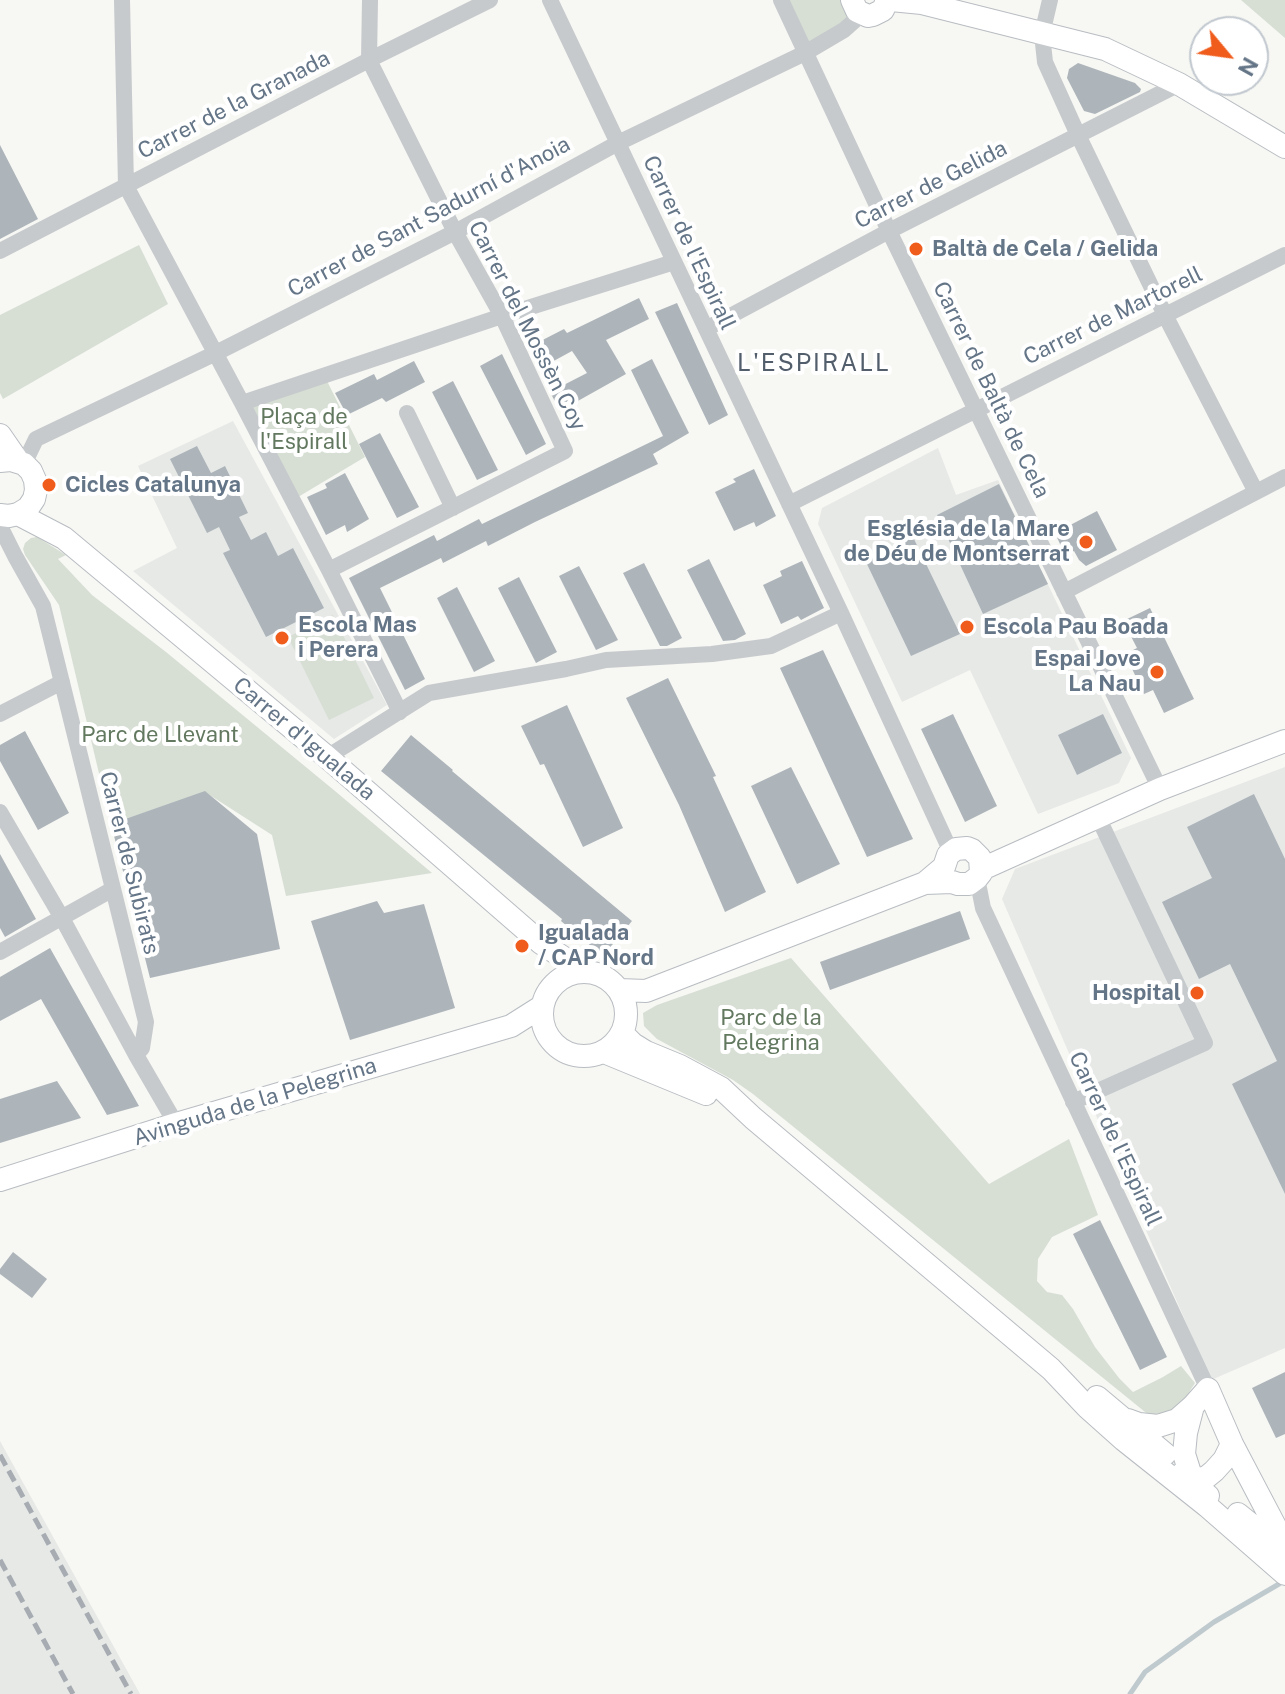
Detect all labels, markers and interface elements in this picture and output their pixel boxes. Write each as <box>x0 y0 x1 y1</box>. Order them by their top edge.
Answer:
north arrow <box>1189 16 1269 96</box>
street label: Carrer de la Granada <box>133 45 335 165</box>
text: N <box>1233 53 1264 80</box>
street label: Carrer de Sant Sadurní d'Anoia <box>283 131 575 303</box>
street label: Carrer de Gelida <box>850 135 1012 235</box>
street label: Carrer de l'Espirall <box>637 152 741 334</box>
street label: Carrer del Mossèn Coy <box>463 217 591 435</box>
place label: Baltà de Cela / Gelida <box>932 236 1158 262</box>
marker: Baltà de Cela / Gelida <box>907 240 925 258</box>
street label: Carrer de Martorell <box>1019 261 1207 371</box>
street label: Carrer de Baltà de Cela <box>927 277 1055 503</box>
district label: L'ESPIRALL <box>737 350 891 378</box>
park label: Plaça de l'Espirall <box>260 404 348 456</box>
place label: Cicles Catalunya <box>65 472 241 498</box>
marker: Cicles Catalunya <box>40 476 58 494</box>
place label: Església de la Mare de Déu de Montserrat <box>844 516 1070 568</box>
marker: Església de la Mare de Déu de Montserrat <box>1077 533 1095 551</box>
place label: Escola Mas i Perera <box>298 612 417 664</box>
place label: Escola Pau Boada <box>983 614 1168 640</box>
marker: Escola Pau Boada <box>958 618 976 636</box>
marker: Escola Mas i Perera <box>273 629 291 647</box>
place label: Espai Jove La Nau <box>1034 646 1141 698</box>
marker: Espai Jove La Nau <box>1148 663 1166 681</box>
street label: Carrer d'Igualada <box>228 672 380 806</box>
park label: Parc de Llevant <box>81 722 239 748</box>
street label: Carrer de Subirats <box>94 769 164 957</box>
place label: Igualada / CAP Nord <box>538 920 654 972</box>
marker: Igualada / CAP Nord <box>513 937 531 955</box>
place label: Hospital <box>1092 980 1181 1006</box>
marker: Hospital <box>1188 984 1206 1002</box>
park label: Parc de la Pelegrina <box>720 1005 822 1056</box>
street label: Carrer de l'Espirall <box>1063 1048 1167 1230</box>
street label: Avinguda de la Pelegrina <box>130 1052 380 1152</box>

